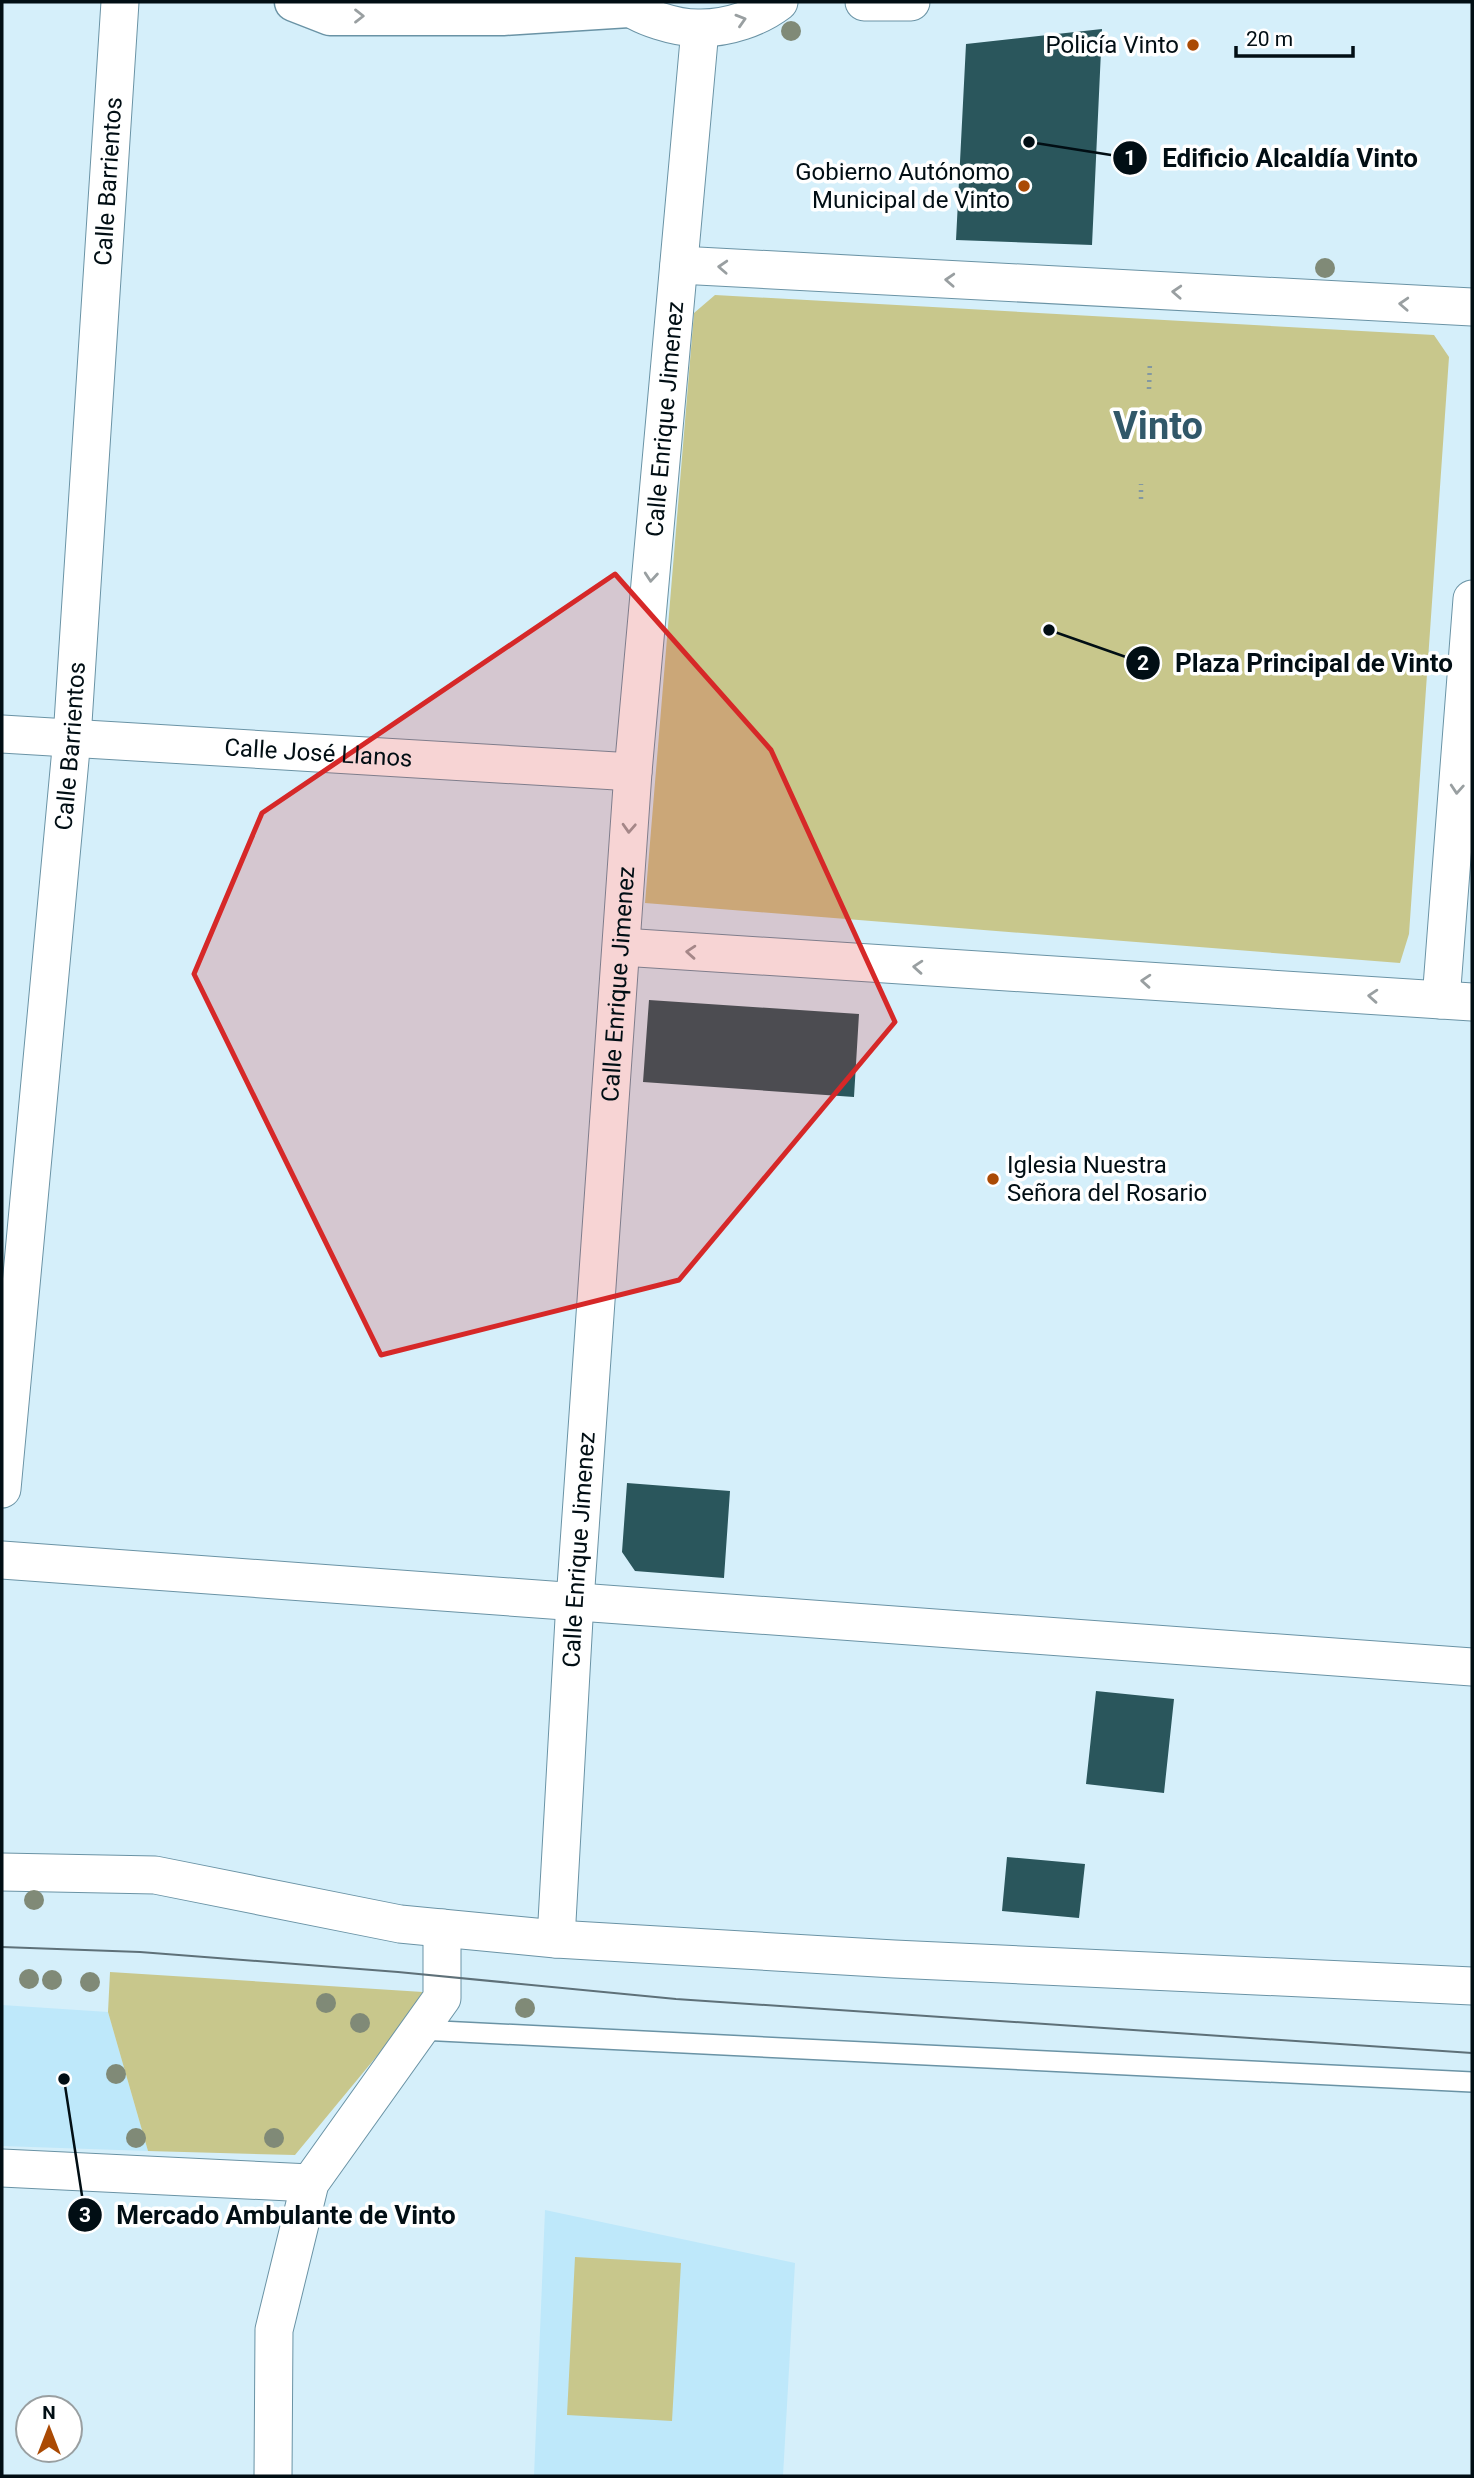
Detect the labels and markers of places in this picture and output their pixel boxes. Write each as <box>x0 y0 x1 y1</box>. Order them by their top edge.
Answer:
place label: Policía Vinto <box>1045 31 1179 59</box>
marker: Policía Vinto <box>1185 37 1201 53</box>
callout: Edificio Alcaldía Vinto <box>1113 135 1432 182</box>
place label: Gobierno Autónomo Municipal de Vinto <box>795 158 1010 214</box>
marker: Gobierno Autónomo Municipal de Vinto <box>1016 178 1032 194</box>
callout: Plaza Principal de Vinto <box>1126 639 1467 686</box>
place label: Iglesia Nuestra Señora del Rosario <box>1007 1151 1207 1207</box>
marker: Iglesia Nuestra Señora del Rosario <box>985 1171 1001 1187</box>
callout: Mercado Ambulante de Vinto <box>67 2191 470 2238</box>

